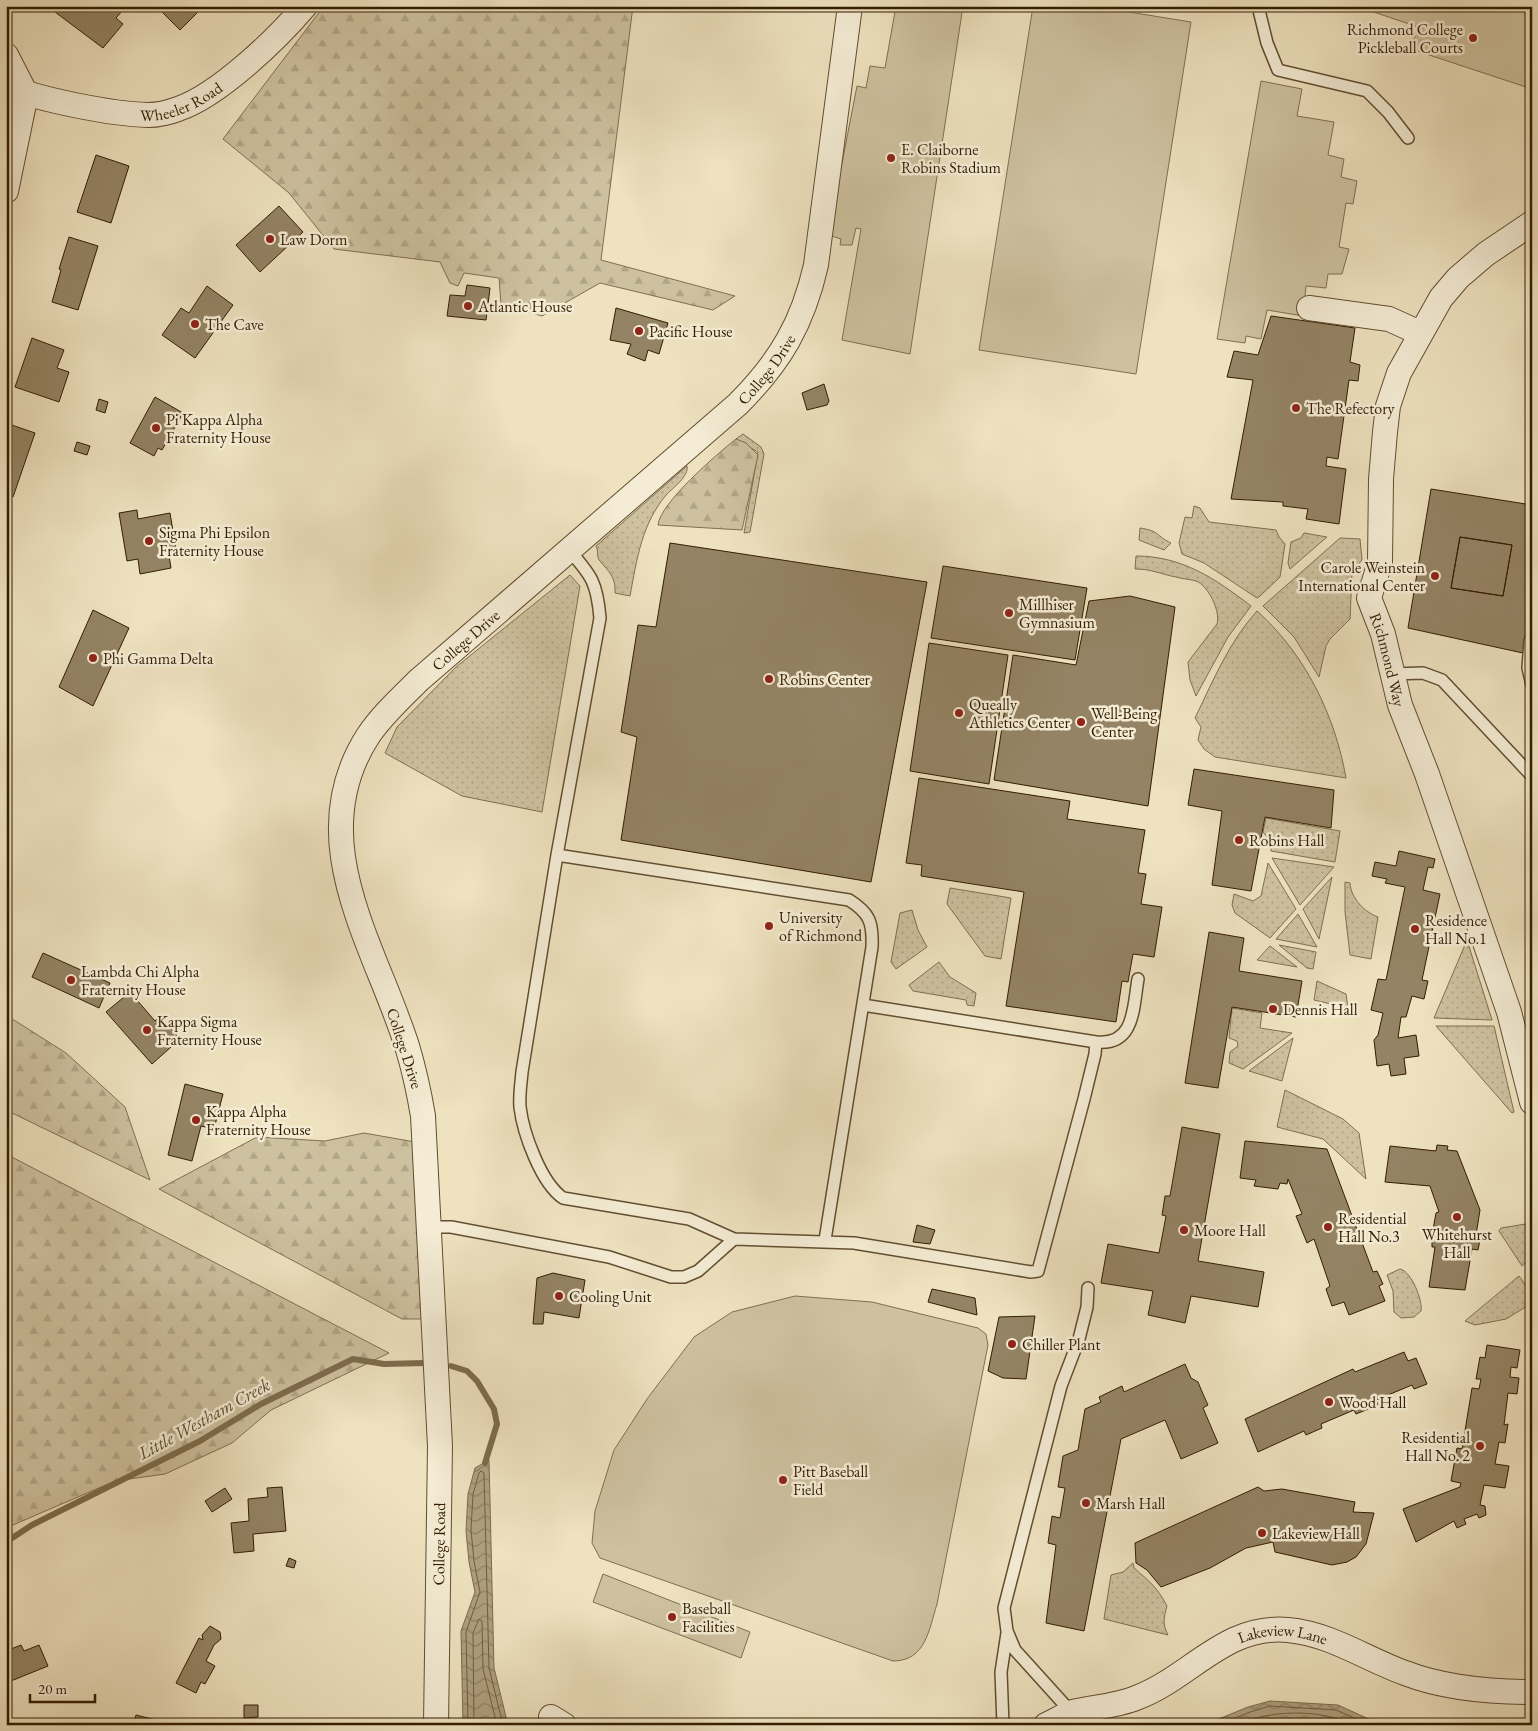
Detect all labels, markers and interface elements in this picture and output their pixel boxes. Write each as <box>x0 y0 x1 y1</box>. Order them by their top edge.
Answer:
place label: Richmond College Pickleball Courts <box>1347 19 1463 58</box>
marker: Richmond College Pickleball Courts <box>1467 32 1479 44</box>
street label: Wheeler Road <box>140 77 227 126</box>
place label: E. Claiborne Robins Stadium <box>901 139 1002 178</box>
marker: E. Claiborne Robins Stadium <box>885 152 897 164</box>
place label: Law Dorm <box>280 229 348 250</box>
marker: Law Dorm <box>264 233 276 245</box>
place label: Atlantic House <box>477 296 572 317</box>
marker: Atlantic House <box>462 300 474 312</box>
place label: The Cave <box>205 314 264 335</box>
marker: The Cave <box>189 318 201 330</box>
place label: Pacific House <box>649 321 733 342</box>
marker: Pacific House <box>633 325 645 337</box>
street label: College Drive <box>733 331 800 410</box>
place label: The Refectory <box>1306 398 1396 419</box>
marker: The Refectory <box>1290 402 1302 414</box>
place label: Pi Kappa Alpha Fraternity House <box>166 409 271 448</box>
marker: Pi Kappa Alpha Fraternity House <box>150 422 162 434</box>
place label: Sigma Phi Epsilon Fraternity House <box>159 522 271 561</box>
marker: Sigma Phi Epsilon Fraternity House <box>143 535 155 547</box>
place label: Carole Weinstein International Center <box>1298 557 1426 596</box>
marker: Carole Weinstein International Center <box>1429 570 1441 582</box>
place label: Millhiser Gymnasium <box>1019 594 1095 633</box>
street label: College Drive <box>427 605 504 675</box>
marker: Millhiser Gymnasium <box>1003 607 1015 619</box>
street label: Richmond Way <box>1365 610 1410 710</box>
place label: Phi Gamma Delta <box>103 648 214 669</box>
marker: Phi Gamma Delta <box>87 652 99 664</box>
place label: Robins Center <box>779 669 871 690</box>
marker: Robins Center <box>763 673 775 685</box>
place label: Queally Athletics Center <box>968 694 1071 733</box>
place label: Well-Being Center <box>1091 703 1158 742</box>
marker: Queally Athletics Center <box>953 707 965 719</box>
marker: Well-Being Center <box>1075 716 1087 728</box>
place label: Robins Hall <box>1249 830 1324 851</box>
marker: Robins Hall <box>1233 834 1245 846</box>
place label: University of Richmond <box>779 907 863 946</box>
place label: Residence Hall No.1 <box>1425 910 1487 949</box>
marker: University of Richmond <box>763 920 775 932</box>
marker: Residence Hall No.1 <box>1409 923 1421 935</box>
place label: Lambda Chi Alpha Fraternity House <box>81 961 200 1000</box>
marker: Lambda Chi Alpha Fraternity House <box>65 974 77 986</box>
place label: Dennis Hall <box>1283 999 1358 1020</box>
marker: Dennis Hall <box>1267 1003 1279 1015</box>
street label: College Drive <box>382 1005 427 1091</box>
place label: Kappa Sigma Fraternity House <box>157 1011 262 1050</box>
marker: Kappa Sigma Fraternity House <box>141 1024 153 1036</box>
place label: Kappa Alpha Fraternity House <box>206 1101 311 1140</box>
marker: Kappa Alpha Fraternity House <box>190 1114 202 1126</box>
place label: Residential Hall No.3 <box>1338 1208 1407 1247</box>
marker: Whitehurst Hall <box>1451 1211 1463 1223</box>
place label: Moore Hall <box>1194 1220 1266 1241</box>
marker: Residential Hall No.3 <box>1322 1221 1334 1233</box>
marker: Moore Hall <box>1178 1224 1190 1236</box>
place label: Whitehurst Hall <box>1422 1224 1492 1263</box>
place label: Cooling Unit <box>569 1286 652 1307</box>
marker: Cooling Unit <box>553 1290 565 1302</box>
place label: Chiller Plant <box>1022 1334 1101 1355</box>
marker: Chiller Plant <box>1006 1338 1018 1350</box>
water label: Little Westham Creek <box>133 1373 274 1465</box>
place label: Wood Hall <box>1339 1392 1406 1413</box>
marker: Wood Hall <box>1323 1396 1335 1408</box>
place label: Residential Hall No. 2 <box>1401 1427 1470 1466</box>
marker: Residential Hall No. 2 <box>1474 1440 1486 1452</box>
place label: Pitt Baseball Field <box>793 1461 868 1500</box>
marker: Pitt Baseball Field <box>777 1474 789 1486</box>
place label: Marsh Hall <box>1096 1493 1166 1514</box>
marker: Marsh Hall <box>1080 1497 1092 1509</box>
street label: College Road <box>428 1502 450 1586</box>
place label: Lakeview Hall <box>1272 1523 1360 1544</box>
marker: Lakeview Hall <box>1256 1527 1268 1539</box>
place label: Baseball Facilities <box>682 1598 735 1637</box>
marker: Baseball Facilities <box>666 1611 678 1623</box>
street label: Lakeview Lane <box>1235 1619 1330 1650</box>
scale bar <box>30 1671 95 1703</box>
text: 20 m <box>38 1679 67 1698</box>

